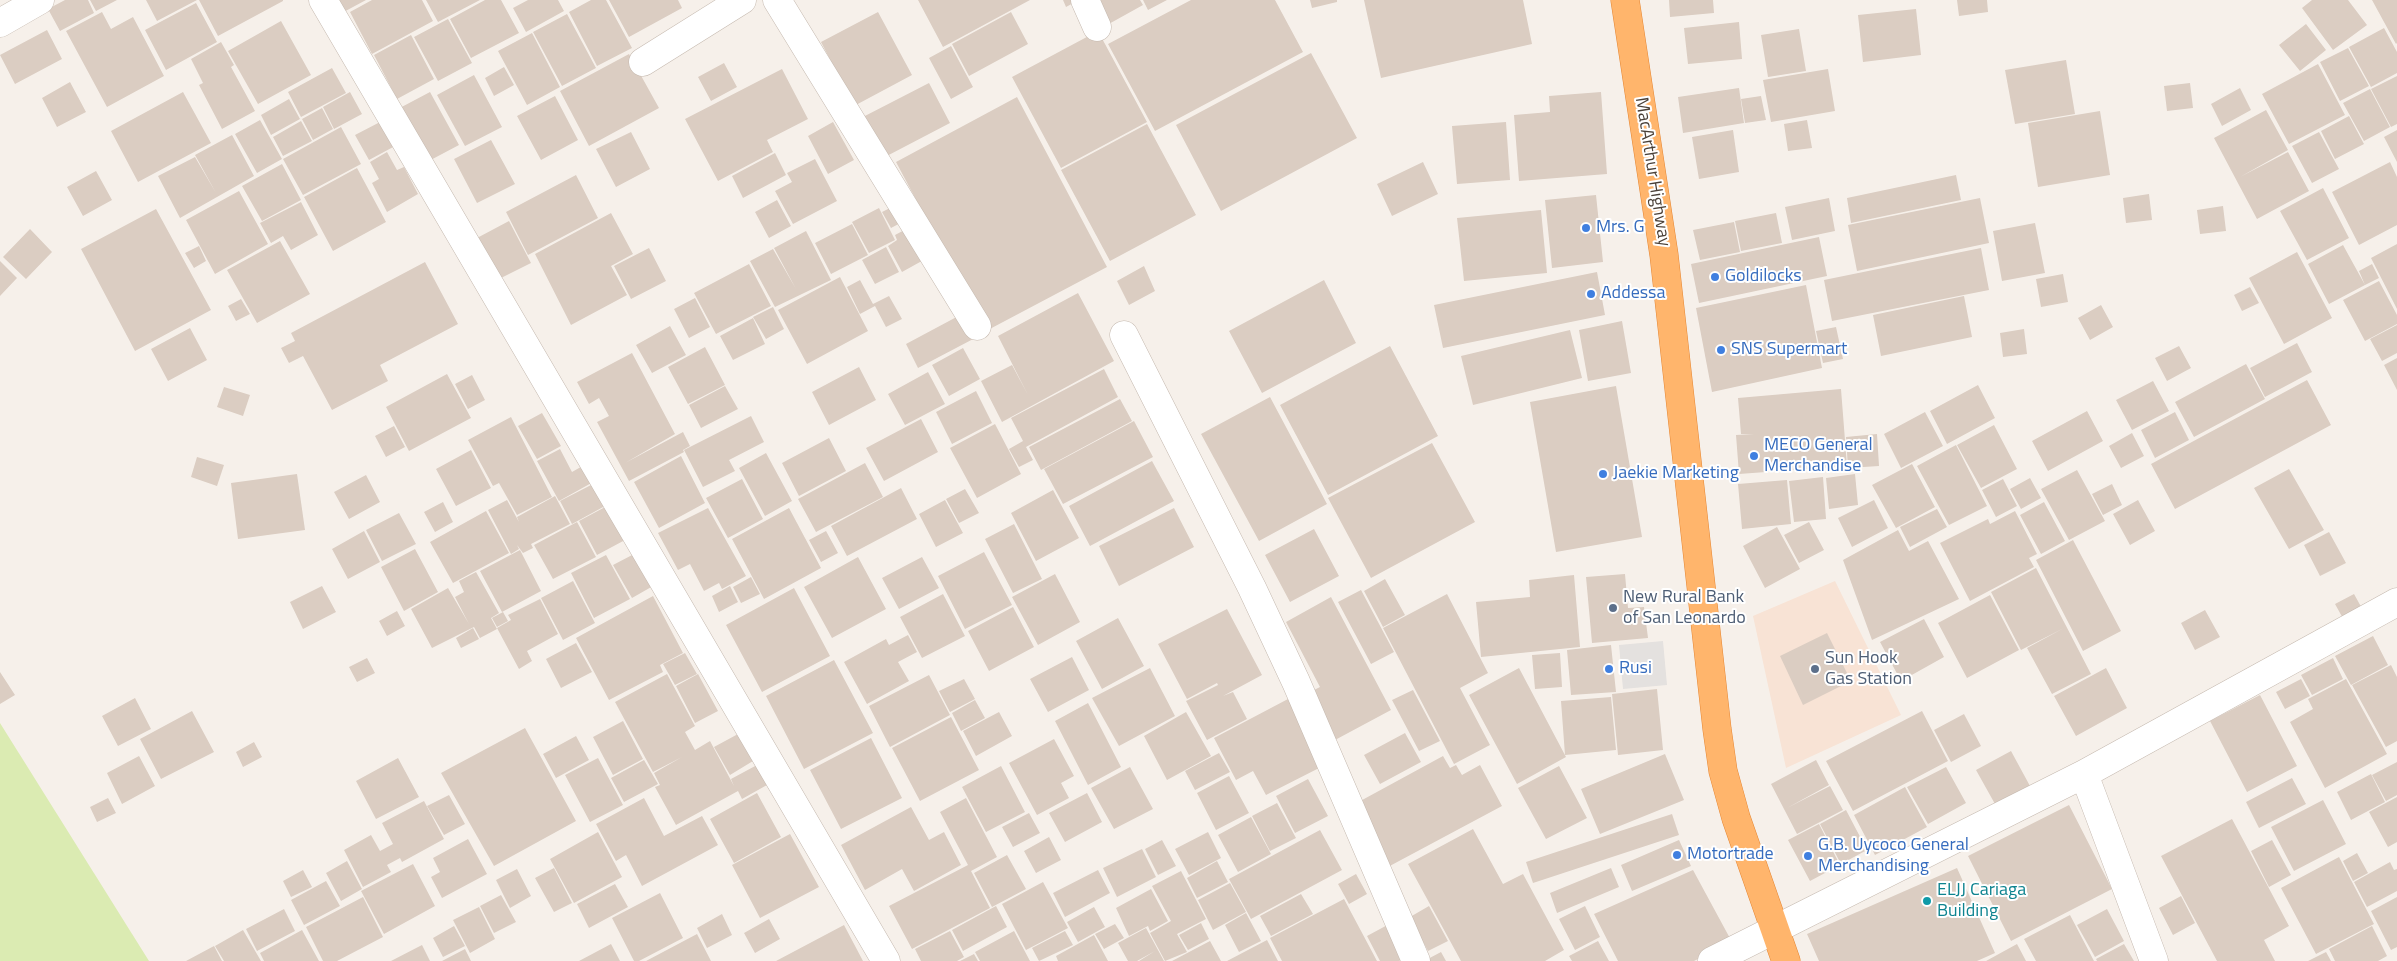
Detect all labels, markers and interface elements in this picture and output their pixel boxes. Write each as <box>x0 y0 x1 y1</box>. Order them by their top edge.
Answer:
street label: MacArthur Highway <box>1630 96 1674 248</box>
place label: Mrs. G <box>1596 217 1645 239</box>
marker: Mrs. G <box>1580 222 1592 234</box>
place label: Goldilocks <box>1725 266 1802 288</box>
marker: Goldilocks <box>1709 271 1721 283</box>
place label: Addessa <box>1601 283 1666 305</box>
marker: Addessa <box>1585 288 1597 300</box>
place label: SNS Supermart <box>1731 339 1847 361</box>
marker: SNS Supermart <box>1715 344 1727 356</box>
place label: MECO General Merchandise <box>1764 435 1873 478</box>
marker: MECO General Merchandise <box>1748 450 1760 462</box>
place label: Jaekie Marketing <box>1613 463 1739 485</box>
marker: Jaekie Marketing <box>1597 468 1609 480</box>
place label: New Rural Bank of San Leonardo <box>1623 587 1746 630</box>
marker: New Rural Bank of San Leonardo <box>1607 602 1619 614</box>
place label: Sun Hook Gas Station <box>1825 648 1912 691</box>
place label: Rusi <box>1619 658 1652 680</box>
marker: Rusi <box>1603 663 1615 675</box>
marker: Sun Hook Gas Station <box>1809 663 1821 675</box>
place label: G.B. Uycoco General Merchandising <box>1818 835 1969 878</box>
place label: Motortrade <box>1687 844 1774 866</box>
marker: Motortrade <box>1671 849 1683 861</box>
marker: G.B. Uycoco General Merchandising <box>1802 850 1814 862</box>
place label: ELJJ Cariaga Building <box>1937 880 2026 922</box>
marker: ELJJ Cariaga Building <box>1921 895 1933 907</box>

